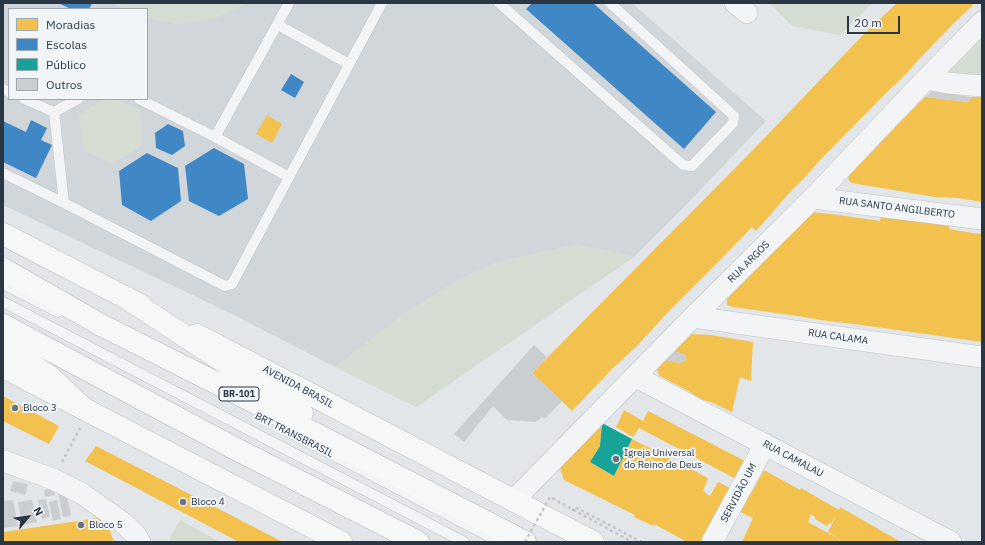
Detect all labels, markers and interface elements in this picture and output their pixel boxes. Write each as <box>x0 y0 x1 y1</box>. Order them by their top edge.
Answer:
legend <box>8 8 148 100</box>
scale bar <box>849 8 902 34</box>
text: 20 m <box>854 15 882 30</box>
text: Moradias <box>46 17 95 32</box>
text: Escolas <box>46 37 87 52</box>
text: Público <box>46 57 86 72</box>
text: Outros <box>46 77 82 92</box>
street label: RUA SANTO ANGILBERTO <box>838 195 956 221</box>
street label: RUA ARGOS <box>726 239 772 285</box>
street label: RUA CALAMA <box>807 327 869 347</box>
street label: AVENIDA BRASIL <box>261 363 335 411</box>
road number: BR-101 <box>219 387 259 401</box>
place label: Bloco 3 <box>23 402 57 414</box>
marker: Bloco 3 <box>10 403 20 413</box>
street label: BRT TRANSBRASIL <box>253 410 335 460</box>
street label: RUA CAMALAU <box>761 438 825 480</box>
place label: Igreja Universal do Reino de Deus <box>624 447 702 470</box>
marker: Igreja Universal do Reino de Deus <box>611 454 621 464</box>
street label: SERVIDÃO UM <box>718 461 760 525</box>
place label: Bloco 4 <box>191 496 225 508</box>
north arrow <box>8 497 48 537</box>
marker: Bloco 4 <box>178 497 188 507</box>
text: N <box>30 504 47 518</box>
place label: Bloco 5 <box>89 519 123 531</box>
marker: Bloco 5 <box>76 520 86 530</box>

